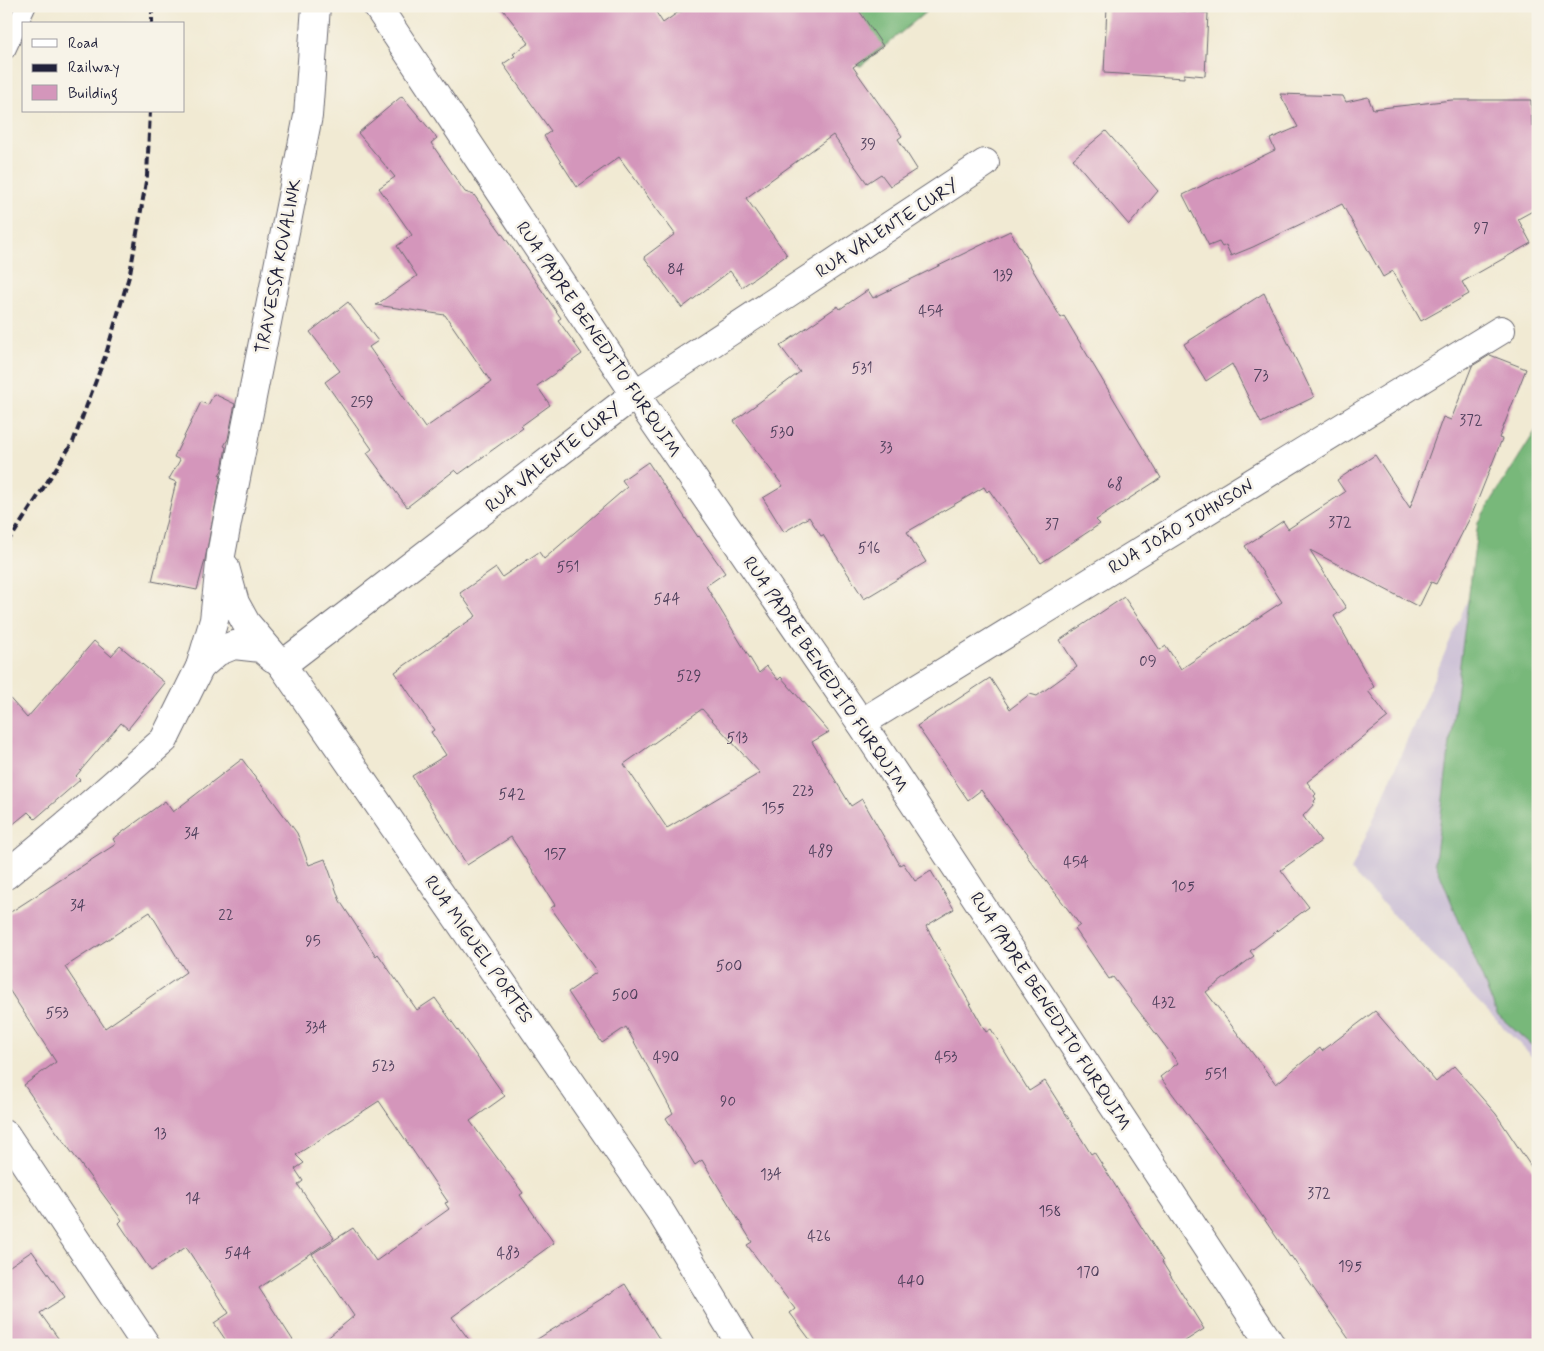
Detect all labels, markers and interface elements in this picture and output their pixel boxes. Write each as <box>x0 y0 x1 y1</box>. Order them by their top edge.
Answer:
legend <box>22 22 185 112</box>
text: Road <box>68 34 98 54</box>
text: Railway <box>68 58 120 78</box>
text: Building <box>68 84 118 105</box>
house number: 39 <box>860 135 876 155</box>
street label: RUA VALENTE CURY <box>811 173 964 284</box>
street label: TRAVESSA KOVALINK <box>250 177 308 356</box>
street label: RUA PADRE BENEDITO FURQUIM <box>510 217 686 462</box>
house number: 97 <box>1474 219 1489 239</box>
house number: 84 <box>667 260 685 280</box>
house number: 139 <box>993 266 1013 286</box>
house number: 454 <box>918 302 944 322</box>
house number: 531 <box>851 359 873 379</box>
house number: 73 <box>1253 366 1269 386</box>
house number: 259 <box>350 393 374 413</box>
street label: RUA VALENTE CURY <box>481 397 627 518</box>
house number: 372 <box>1459 411 1483 431</box>
house number: 530 <box>770 423 794 443</box>
house number: 33 <box>879 438 893 458</box>
street label: RUA JOÃO JOHNSON <box>1104 474 1259 580</box>
house number: 68 <box>1107 475 1123 495</box>
house number: 372 <box>1328 513 1352 533</box>
house number: 37 <box>1045 515 1060 535</box>
house number: 516 <box>858 539 880 559</box>
street label: RUA PADRE BENEDITO FURQUIM <box>737 552 913 797</box>
house number: 551 <box>557 558 579 578</box>
house number: 544 <box>654 590 681 610</box>
house number: 09 <box>1139 652 1157 672</box>
house number: 529 <box>677 667 701 687</box>
house number: 513 <box>726 729 748 749</box>
house number: 223 <box>792 782 814 802</box>
house number: 542 <box>498 785 526 805</box>
house number: 155 <box>761 799 785 819</box>
house number: 34 <box>184 824 200 844</box>
house number: 489 <box>809 842 833 862</box>
house number: 157 <box>543 845 567 865</box>
house number: 454 <box>1063 853 1089 873</box>
street label: RUA MIGUEL PORTES <box>418 871 538 1028</box>
house number: 105 <box>1171 877 1195 897</box>
street label: RUA PADRE BENEDITO FURQUIM <box>964 888 1136 1135</box>
house number: 34 <box>70 896 86 916</box>
house number: 22 <box>218 906 234 926</box>
house number: 95 <box>305 932 321 952</box>
house number: 500 <box>716 957 742 977</box>
house number: 500 <box>612 986 638 1006</box>
house number: 432 <box>1152 993 1176 1013</box>
house number: 553 <box>45 1004 69 1024</box>
house number: 334 <box>305 1018 327 1038</box>
house number: 490 <box>653 1048 679 1068</box>
house number: 453 <box>935 1048 957 1068</box>
house number: 523 <box>371 1057 395 1077</box>
house number: 551 <box>1205 1065 1227 1085</box>
house number: 90 <box>720 1092 736 1112</box>
house number: 13 <box>153 1124 167 1144</box>
house number: 134 <box>760 1165 782 1185</box>
house number: 372 <box>1307 1184 1331 1204</box>
house number: 14 <box>185 1189 201 1209</box>
house number: 158 <box>1039 1202 1061 1222</box>
house number: 426 <box>807 1227 831 1247</box>
house number: 544 <box>225 1244 252 1264</box>
house number: 483 <box>496 1244 520 1264</box>
house number: 195 <box>1338 1257 1362 1277</box>
house number: 170 <box>1076 1263 1100 1283</box>
house number: 440 <box>898 1272 924 1292</box>

